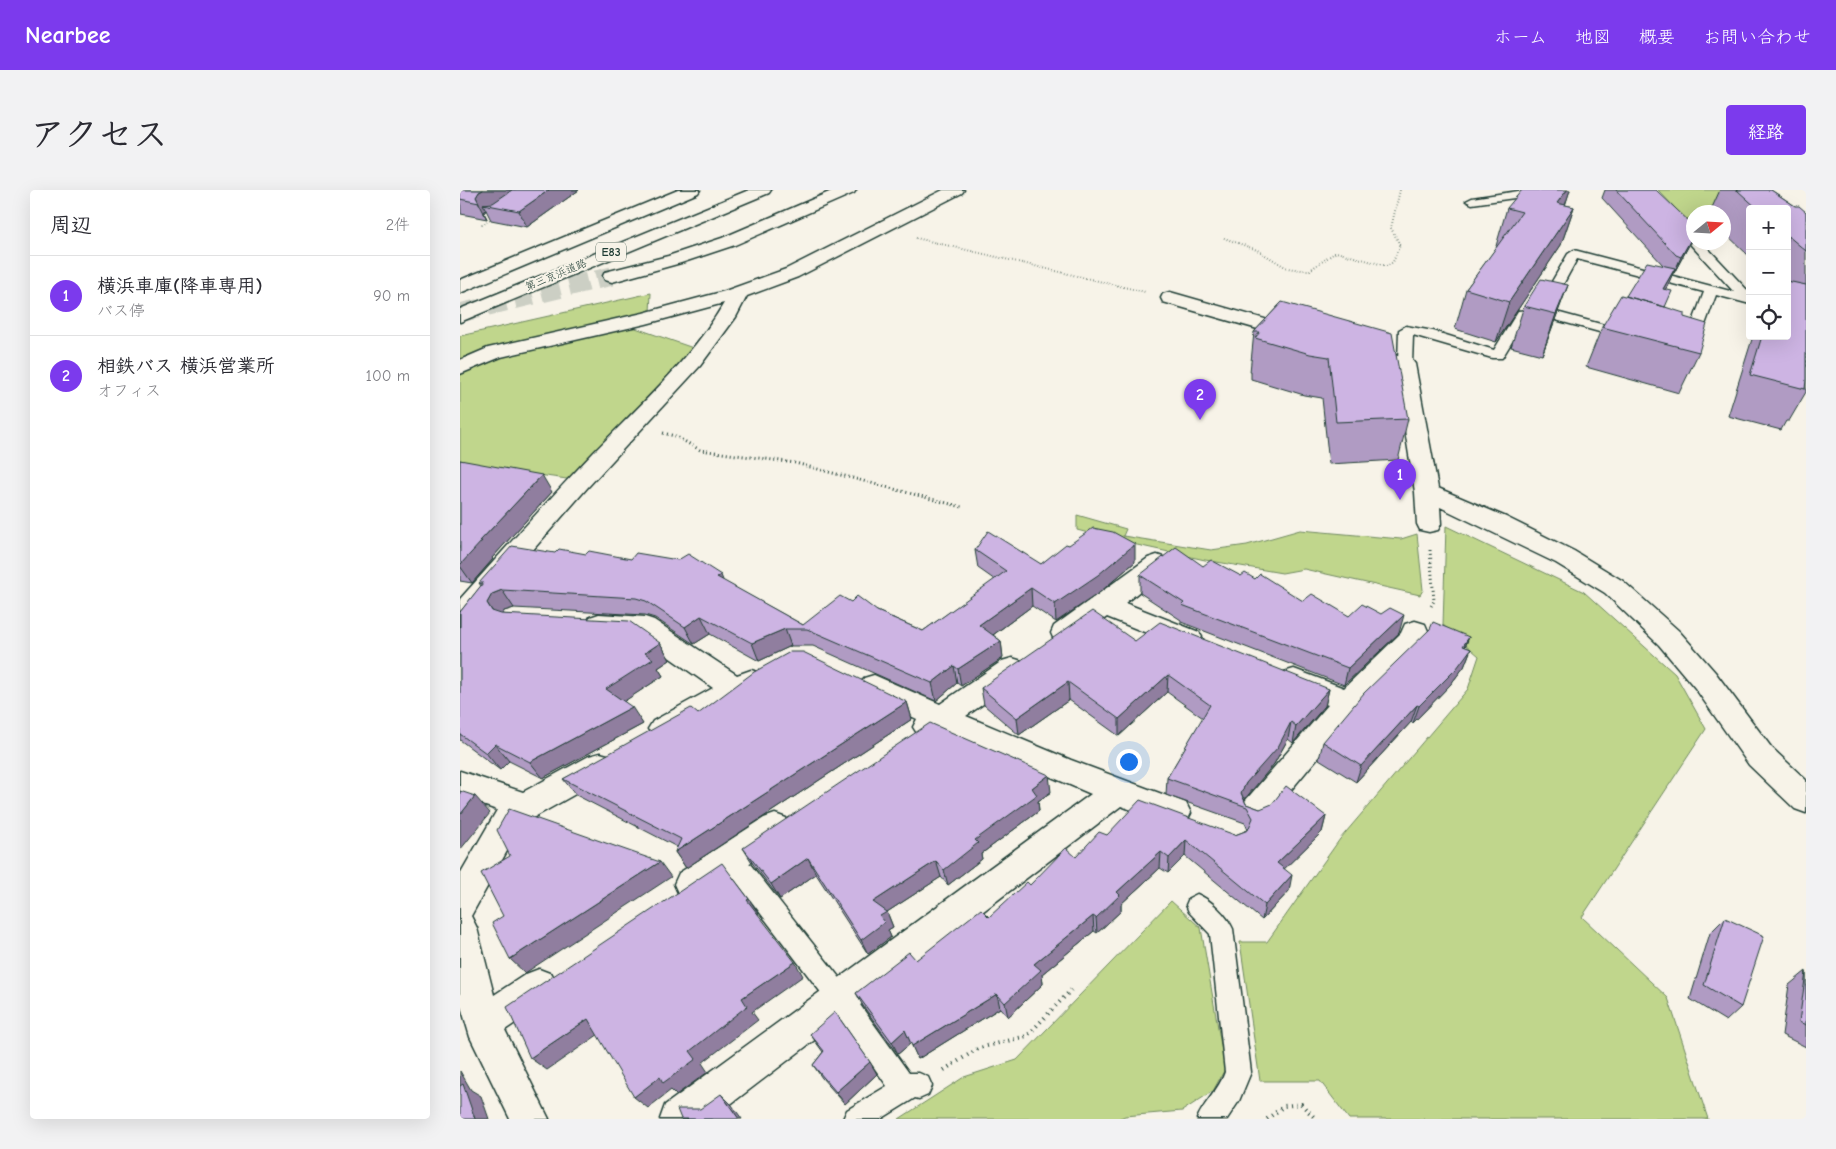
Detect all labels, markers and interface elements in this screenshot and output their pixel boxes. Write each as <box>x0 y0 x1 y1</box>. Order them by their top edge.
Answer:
text: Nearbee <box>25 21 110 49</box>
text: ホーム <box>1494 27 1547 48</box>
text: 地図 <box>1575 27 1611 48</box>
text: 概要 <box>1639 27 1675 48</box>
text: お問い合わせ <box>1703 27 1811 48</box>
button: 経路 <box>1726 105 1806 155</box>
text: アクセス <box>30 114 168 155</box>
north arrow <box>1686 205 1731 250</box>
map controls <box>1746 205 1791 340</box>
button: + <box>1746 205 1791 250</box>
text: 周辺 <box>50 213 92 237</box>
text: 2件 <box>386 216 410 234</box>
road number: E83 <box>596 242 626 262</box>
button: − <box>1746 250 1791 295</box>
street label: 第三京浜道路 <box>523 256 589 294</box>
text: 横浜車庫(降車専用) <box>97 275 263 297</box>
text: 1 <box>63 287 69 305</box>
text: 90 m <box>373 287 410 305</box>
button: locate <box>1746 295 1791 340</box>
text: バス停 <box>97 302 145 320</box>
text: 相鉄バス 横浜営業所 <box>97 355 275 377</box>
text: 2 <box>62 367 70 385</box>
text: 100 m <box>366 367 410 385</box>
pin: 2 <box>1184 379 1216 420</box>
text: オフィス <box>97 382 161 400</box>
pin: 1 <box>1384 459 1416 500</box>
your location <box>1116 749 1142 775</box>

